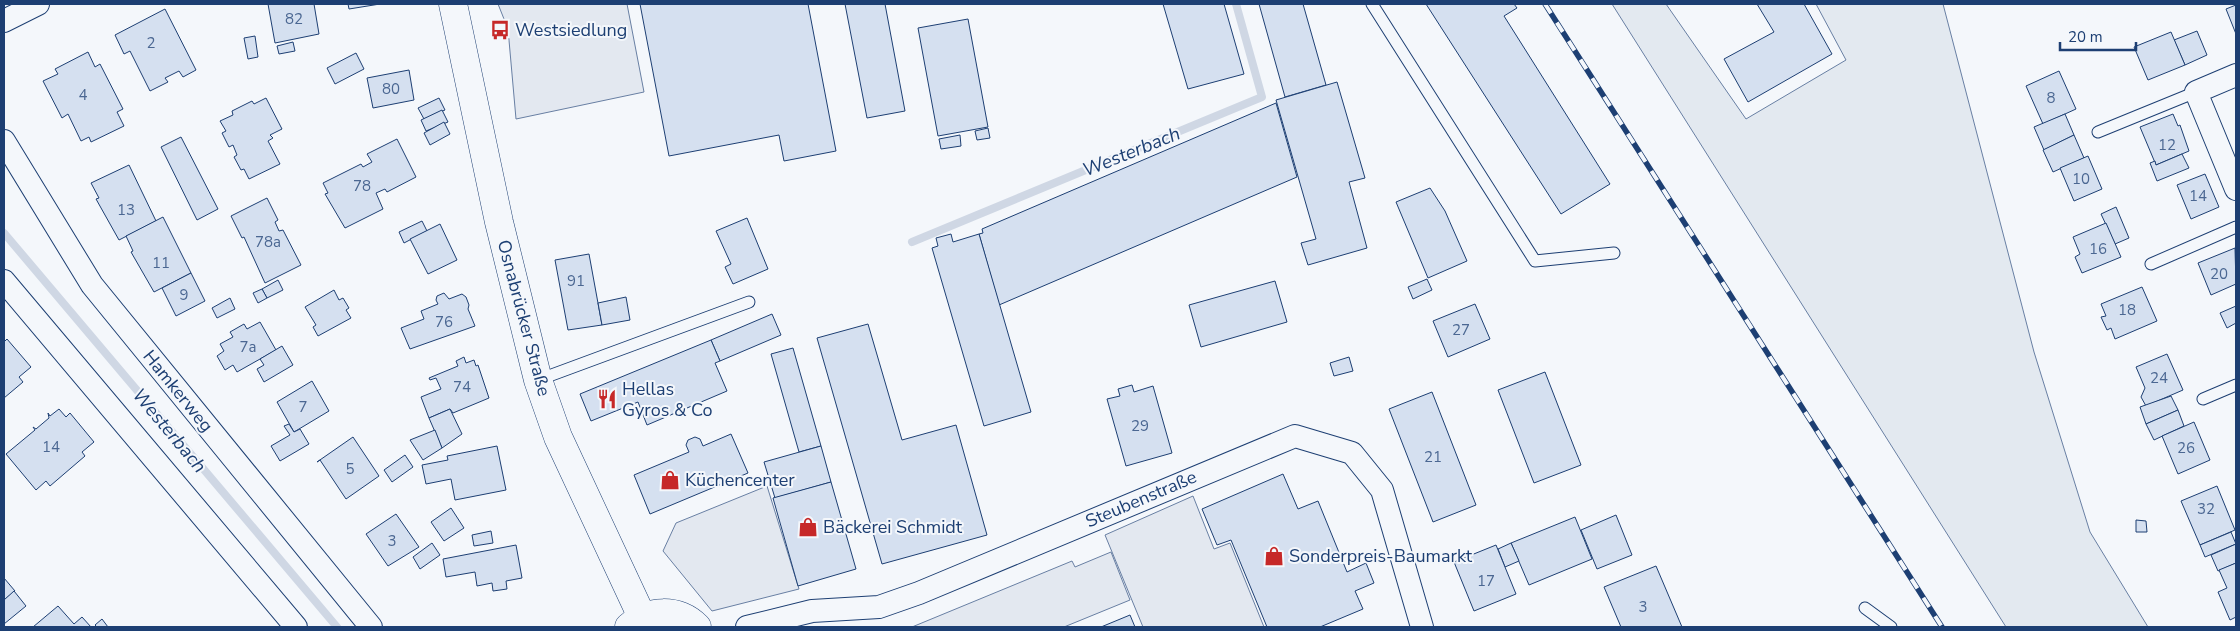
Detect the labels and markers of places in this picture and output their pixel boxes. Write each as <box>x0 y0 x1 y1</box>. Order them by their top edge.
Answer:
place label: Westsiedlung <box>515 18 627 42</box>
bus stop icon: Westsiedlung <box>489 19 511 41</box>
place label: Hellas Gyros & Co <box>622 377 713 422</box>
restaurant icon: Hellas Gyros & Co <box>596 388 618 410</box>
place label: Küchencenter <box>685 468 795 492</box>
shop icon: Küchencenter <box>659 469 681 491</box>
place label: Bäckerei Schmidt <box>823 515 963 539</box>
shop icon: Bäckerei Schmidt <box>797 516 819 538</box>
place label: Sonderpreis-Baumarkt <box>1289 544 1473 568</box>
shop icon: Sonderpreis-Baumarkt <box>1263 545 1285 567</box>

